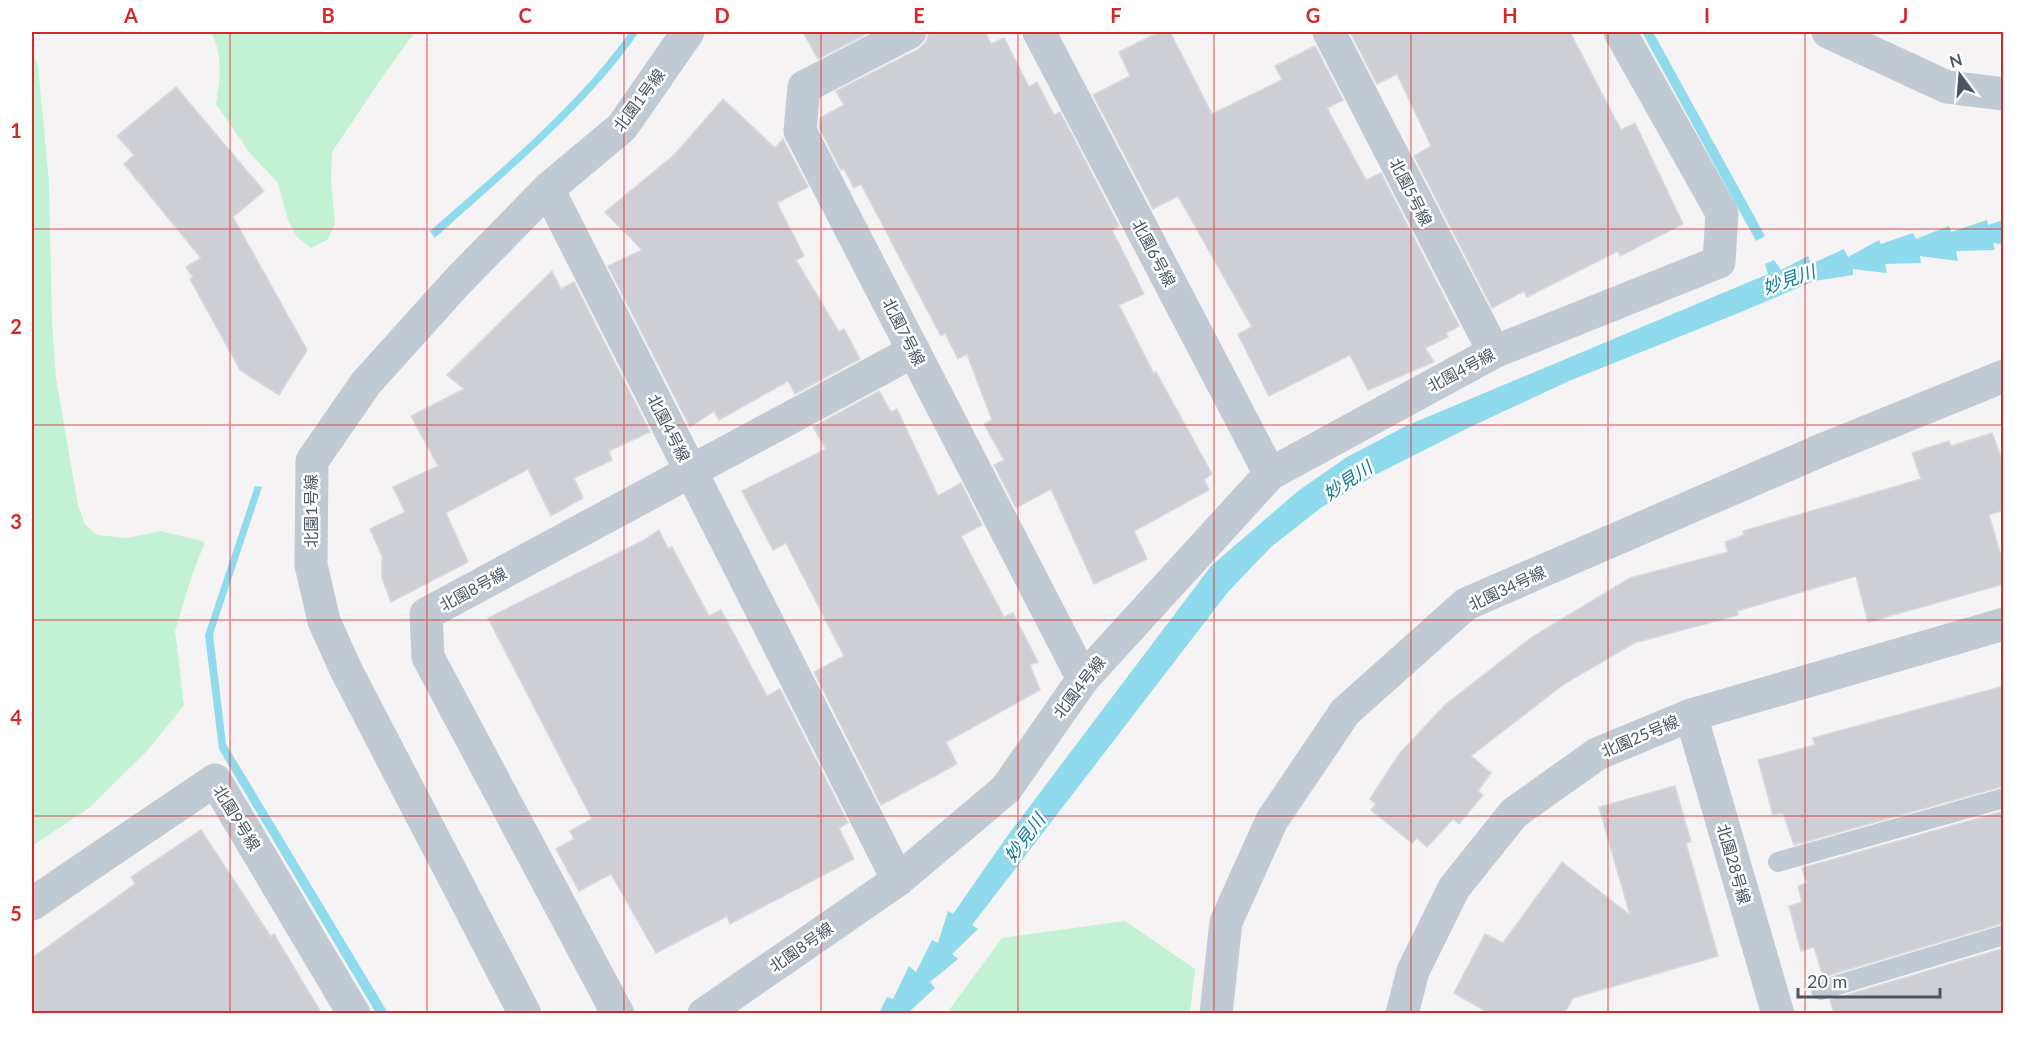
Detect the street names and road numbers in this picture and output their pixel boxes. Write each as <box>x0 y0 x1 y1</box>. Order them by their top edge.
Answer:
street label: 北園1号線 <box>609 65 668 135</box>
street label: 北園5号線 <box>1386 155 1437 229</box>
street label: 北園6号線 <box>1129 216 1180 290</box>
street label: 北園7号線 <box>879 295 930 369</box>
street label: 北園4号線 <box>1424 344 1498 395</box>
street label: 北園4号線 <box>644 391 695 465</box>
street label: 北園1号線 <box>301 474 320 548</box>
street label: 北園34号線 <box>1465 561 1548 614</box>
street label: 北園8号線 <box>436 563 510 614</box>
street label: 北園4号線 <box>1049 652 1109 721</box>
street label: 北園25号線 <box>1598 711 1682 760</box>
street label: 北園9号線 <box>210 782 265 854</box>
street label: 北園28号線 <box>1714 822 1755 906</box>
street label: 北園8号線 <box>765 918 836 975</box>

